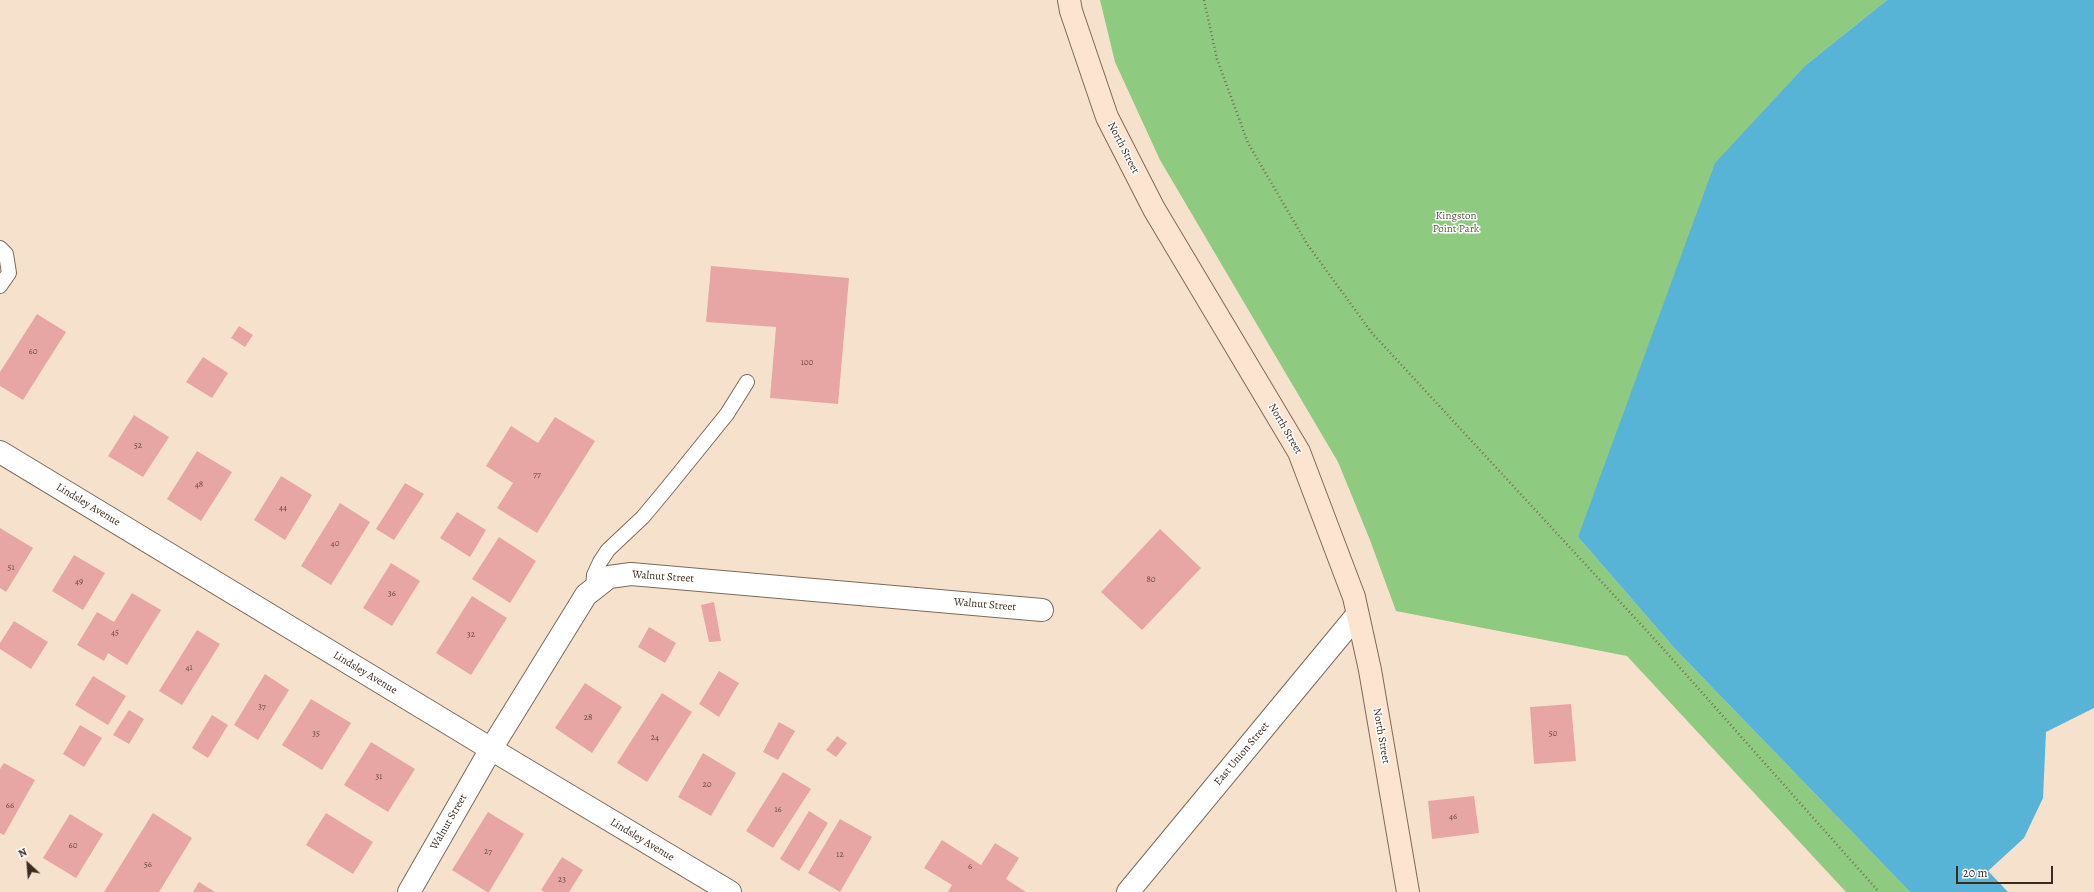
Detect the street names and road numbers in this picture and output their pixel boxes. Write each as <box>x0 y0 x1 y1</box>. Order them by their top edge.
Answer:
street label: North Street <box>1104 120 1142 176</box>
street label: North Street <box>1265 401 1305 457</box>
street label: Lindsley Avenue <box>54 481 122 529</box>
street label: Walnut Street <box>632 568 694 586</box>
street label: Walnut Street <box>954 596 1016 614</box>
street label: Lindsley Avenue <box>331 649 399 697</box>
street label: North Street <box>1370 707 1392 765</box>
street label: East Union Street <box>1212 720 1272 788</box>
street label: Walnut Street <box>428 792 470 852</box>
street label: Lindsley Avenue <box>608 816 676 864</box>

